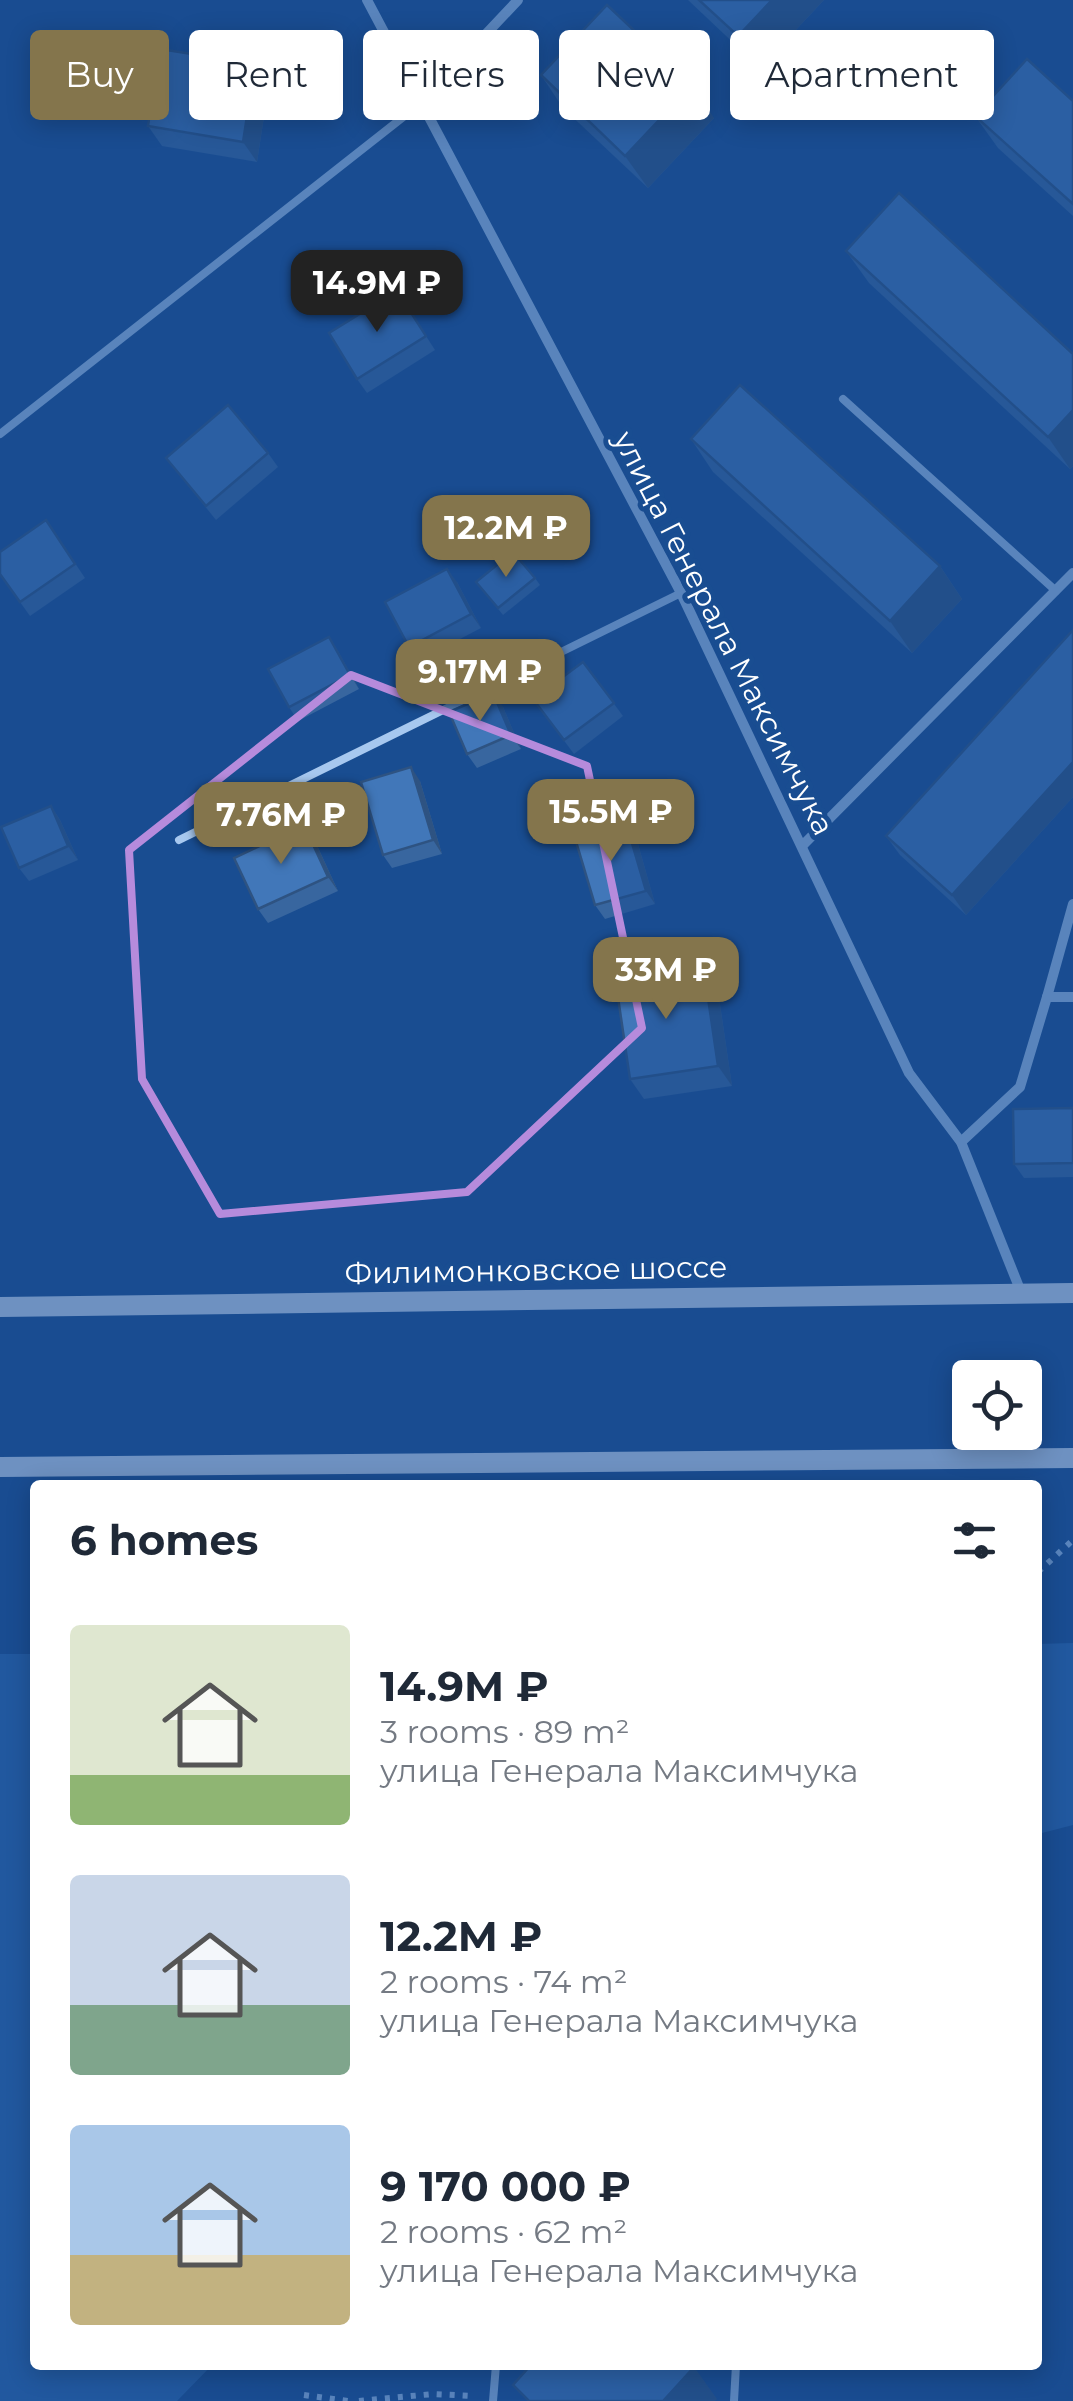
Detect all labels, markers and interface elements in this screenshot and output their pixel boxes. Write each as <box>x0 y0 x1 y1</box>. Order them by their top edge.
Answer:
chip: Buy <box>30 30 169 120</box>
chip: Rent <box>189 30 343 120</box>
chip: Filters <box>363 30 539 120</box>
chip: New <box>559 30 710 120</box>
chip: Apartment <box>730 30 994 120</box>
pin: 14.9M ₽ <box>285 250 469 335</box>
text: 14.9M ₽ <box>313 263 441 302</box>
street label: улица Генерала Максимчука <box>605 424 842 841</box>
pin: 12.2M ₽ <box>414 495 598 580</box>
text: 12.2M ₽ <box>444 508 568 547</box>
pin: 9.17M ₽ <box>388 639 572 724</box>
text: 9.17M ₽ <box>418 652 542 691</box>
pin: 15.5M ₽ <box>519 779 703 864</box>
pin: 7.76M ₽ <box>189 782 373 867</box>
text: 15.5M ₽ <box>549 792 673 831</box>
text: 7.76M ₽ <box>216 795 346 834</box>
pin: 33M ₽ <box>596 937 736 1022</box>
text: 33M ₽ <box>615 950 717 989</box>
street label: Филимонковское шоссе <box>344 1248 728 1292</box>
map controls <box>952 1360 1042 1450</box>
button: locate <box>952 1360 1042 1450</box>
icon: filters <box>947 1513 1002 1568</box>
text: 6 homes <box>70 1514 258 1566</box>
text: 14.9M ₽ <box>380 1660 549 1712</box>
icon: home <box>150 1665 270 1785</box>
text: 3 rooms · 89 m² <box>380 1712 629 1751</box>
text: улица Генерала Максимчука <box>380 1751 858 1790</box>
text: 12.2M ₽ <box>380 1910 542 1962</box>
icon: home <box>150 1915 270 2035</box>
text: 2 rooms · 74 m² <box>380 1962 628 2001</box>
text: улица Генерала Максимчука <box>380 2001 858 2040</box>
text: 9 170 000 ₽ <box>380 2160 631 2212</box>
icon: home <box>150 2165 270 2285</box>
text: 2 rooms · 62 m² <box>380 2212 627 2251</box>
text: улица Генерала Максимчука <box>380 2251 858 2290</box>

